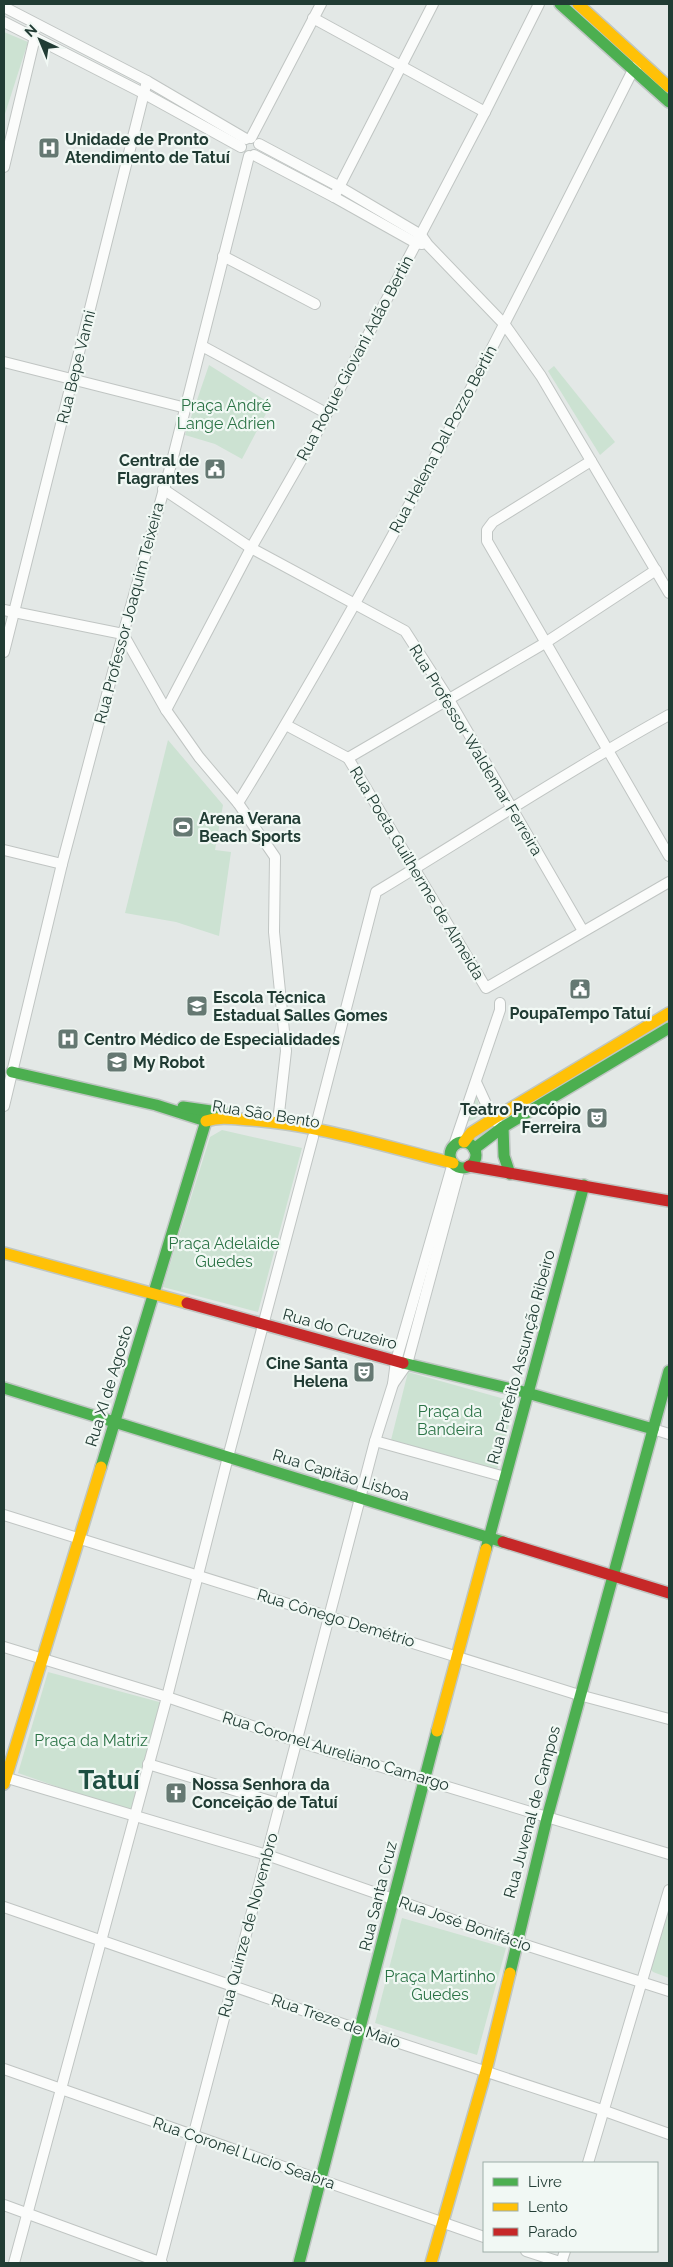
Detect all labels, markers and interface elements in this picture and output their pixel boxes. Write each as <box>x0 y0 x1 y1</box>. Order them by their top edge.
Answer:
north arrow <box>15 15 65 65</box>
text: N <box>22 21 40 40</box>
place label: Unidade de Pronto Atendimento de Tatuí <box>65 130 231 167</box>
hospital icon: Unidade de Pronto Atendimento de Tatuí <box>37 136 61 160</box>
street label: Rua Roque Giovani Adão Bertin <box>293 252 417 464</box>
street label: Rua Bepe Vanni <box>53 308 99 426</box>
street label: Rua Helena Dal Pozzo Bertin <box>385 342 501 536</box>
park label: Praça André Lange Adrien <box>177 396 275 433</box>
place label: Central de Flagrantes <box>117 451 199 488</box>
public building icon: Central de Flagrantes <box>203 457 227 481</box>
street label: Rua Professor Joaquim Teixeira <box>90 500 168 726</box>
street label: Rua Professor Waldemar Ferreira <box>405 641 547 859</box>
street label: Rua Poeta Guilherme de Almeida <box>346 763 488 983</box>
place label: Arena Verana Beach Sports <box>199 809 301 846</box>
sports icon: Arena Verana Beach Sports <box>171 815 195 839</box>
public building icon: PoupaTempo Tatuí <box>568 977 592 1001</box>
place label: Escola Técnica Estadual Salles Gomes <box>213 988 388 1025</box>
school or university icon: Escola Técnica Estadual Salles Gomes <box>185 994 209 1018</box>
place label: PoupaTempo Tatuí <box>510 1004 651 1023</box>
hospital icon: Centro Médico de Especialidades <box>56 1027 80 1051</box>
place label: Centro Médico de Especialidades <box>84 1030 340 1049</box>
school or university icon: My Robot <box>105 1050 129 1074</box>
place label: My Robot <box>133 1053 205 1072</box>
street label: Rua São Bento <box>211 1096 321 1132</box>
place label: Teatro Procópio Ferreira <box>460 1100 581 1137</box>
theatre icon: Teatro Procópio Ferreira <box>585 1106 609 1130</box>
park label: Praça Adelaide Guedes <box>168 1234 280 1271</box>
street label: Rua Prefeito Assunção Ribeiro <box>483 1248 559 1466</box>
street label: Rua do Cruzeiro <box>281 1305 399 1353</box>
street label: Rua XI de Agosto <box>81 1323 137 1449</box>
place label: Cine Santa Helena <box>266 1354 348 1391</box>
theatre icon: Cine Santa Helena <box>352 1360 376 1384</box>
park label: Praça da Bandeira <box>417 1402 483 1439</box>
street label: Rua Capitão Lisboa <box>270 1445 412 1505</box>
street label: Rua Cônego Demétrio <box>255 1585 417 1651</box>
street label: Rua Coronel Aureliano Camargo <box>220 1707 452 1795</box>
street label: Rua Juvenal de Campos <box>500 1723 564 1900</box>
park label: Praça da Matriz <box>34 1731 148 1750</box>
district label: Tatuí <box>78 1765 140 1795</box>
place label: Nossa Senhora da Conceição de Tatuí <box>192 1775 339 1812</box>
church icon: Nossa Senhora da Conceição de Tatuí <box>164 1781 188 1805</box>
street label: Rua Quinze de Novembro <box>214 1831 282 2019</box>
street label: Rua Santa Cruz <box>355 1839 401 1953</box>
street label: Rua José Bonifácio <box>396 1892 534 1956</box>
park label: Praça Martinho Guedes <box>384 1967 496 2004</box>
street label: Rua Treze de Maio <box>269 1990 403 2052</box>
street label: Rua Coronel Lucio Seabra <box>150 2113 338 2193</box>
legend <box>483 2162 658 2252</box>
text: Livre <box>528 2173 562 2191</box>
text: Lento <box>528 2198 568 2216</box>
text: Parado <box>528 2223 577 2241</box>

